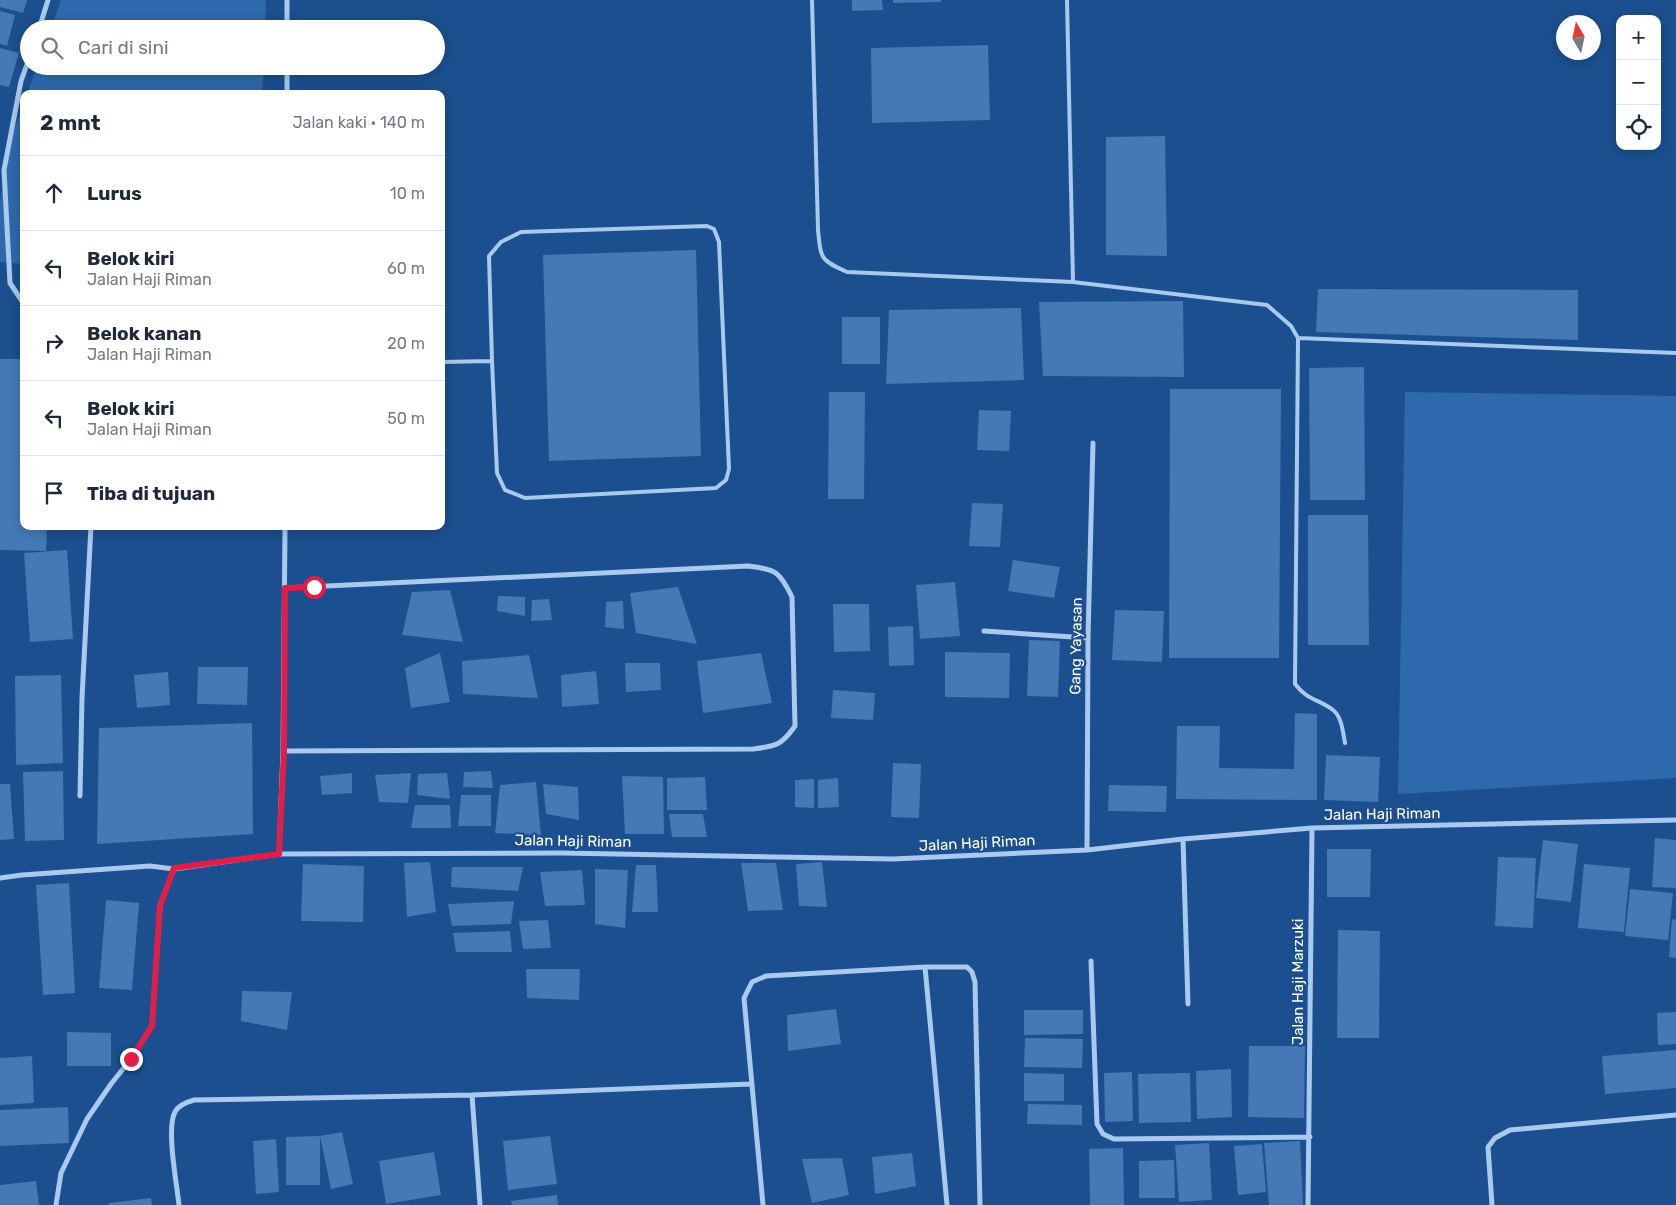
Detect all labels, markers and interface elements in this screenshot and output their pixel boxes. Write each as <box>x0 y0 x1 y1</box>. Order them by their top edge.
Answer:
north arrow <box>1556 15 1601 60</box>
map controls <box>1616 15 1661 150</box>
button: + <box>1616 15 1661 60</box>
search box <box>20 20 445 75</box>
icon: search <box>38 34 66 62</box>
text: Cari di sini <box>78 36 169 59</box>
button: − <box>1616 60 1661 105</box>
button: locate <box>1616 105 1661 150</box>
text: 2 mnt <box>40 110 101 135</box>
text: Jalan kaki · 140 m <box>292 113 425 132</box>
icon: ahead <box>40 179 68 207</box>
text: Lurus <box>87 182 142 205</box>
text: 10 m <box>390 184 425 203</box>
text: Belok kiri <box>87 247 174 270</box>
icon: left <box>40 254 68 282</box>
text: 60 m <box>387 259 425 278</box>
text: Jalan Haji Riman <box>87 270 212 289</box>
text: Belok kanan <box>87 322 202 345</box>
icon: right <box>40 329 68 357</box>
text: 20 m <box>387 334 425 353</box>
text: Jalan Haji Riman <box>87 345 212 364</box>
text: Belok kiri <box>87 397 174 420</box>
icon: left <box>40 404 68 432</box>
text: 50 m <box>387 409 425 428</box>
text: Jalan Haji Riman <box>87 420 212 439</box>
icon: arrive <box>40 479 68 507</box>
text: Tiba di tujuan <box>87 482 215 505</box>
route start <box>303 576 326 599</box>
street label: Gang Yayasan <box>1066 597 1086 695</box>
street label: Jalan Haji Riman <box>1323 804 1441 824</box>
street label: Jalan Haji Riman <box>514 831 632 851</box>
street label: Jalan Haji Riman <box>918 831 1036 855</box>
street label: Jalan Haji Marzuki <box>1289 919 1307 1045</box>
route end <box>120 1048 143 1071</box>

